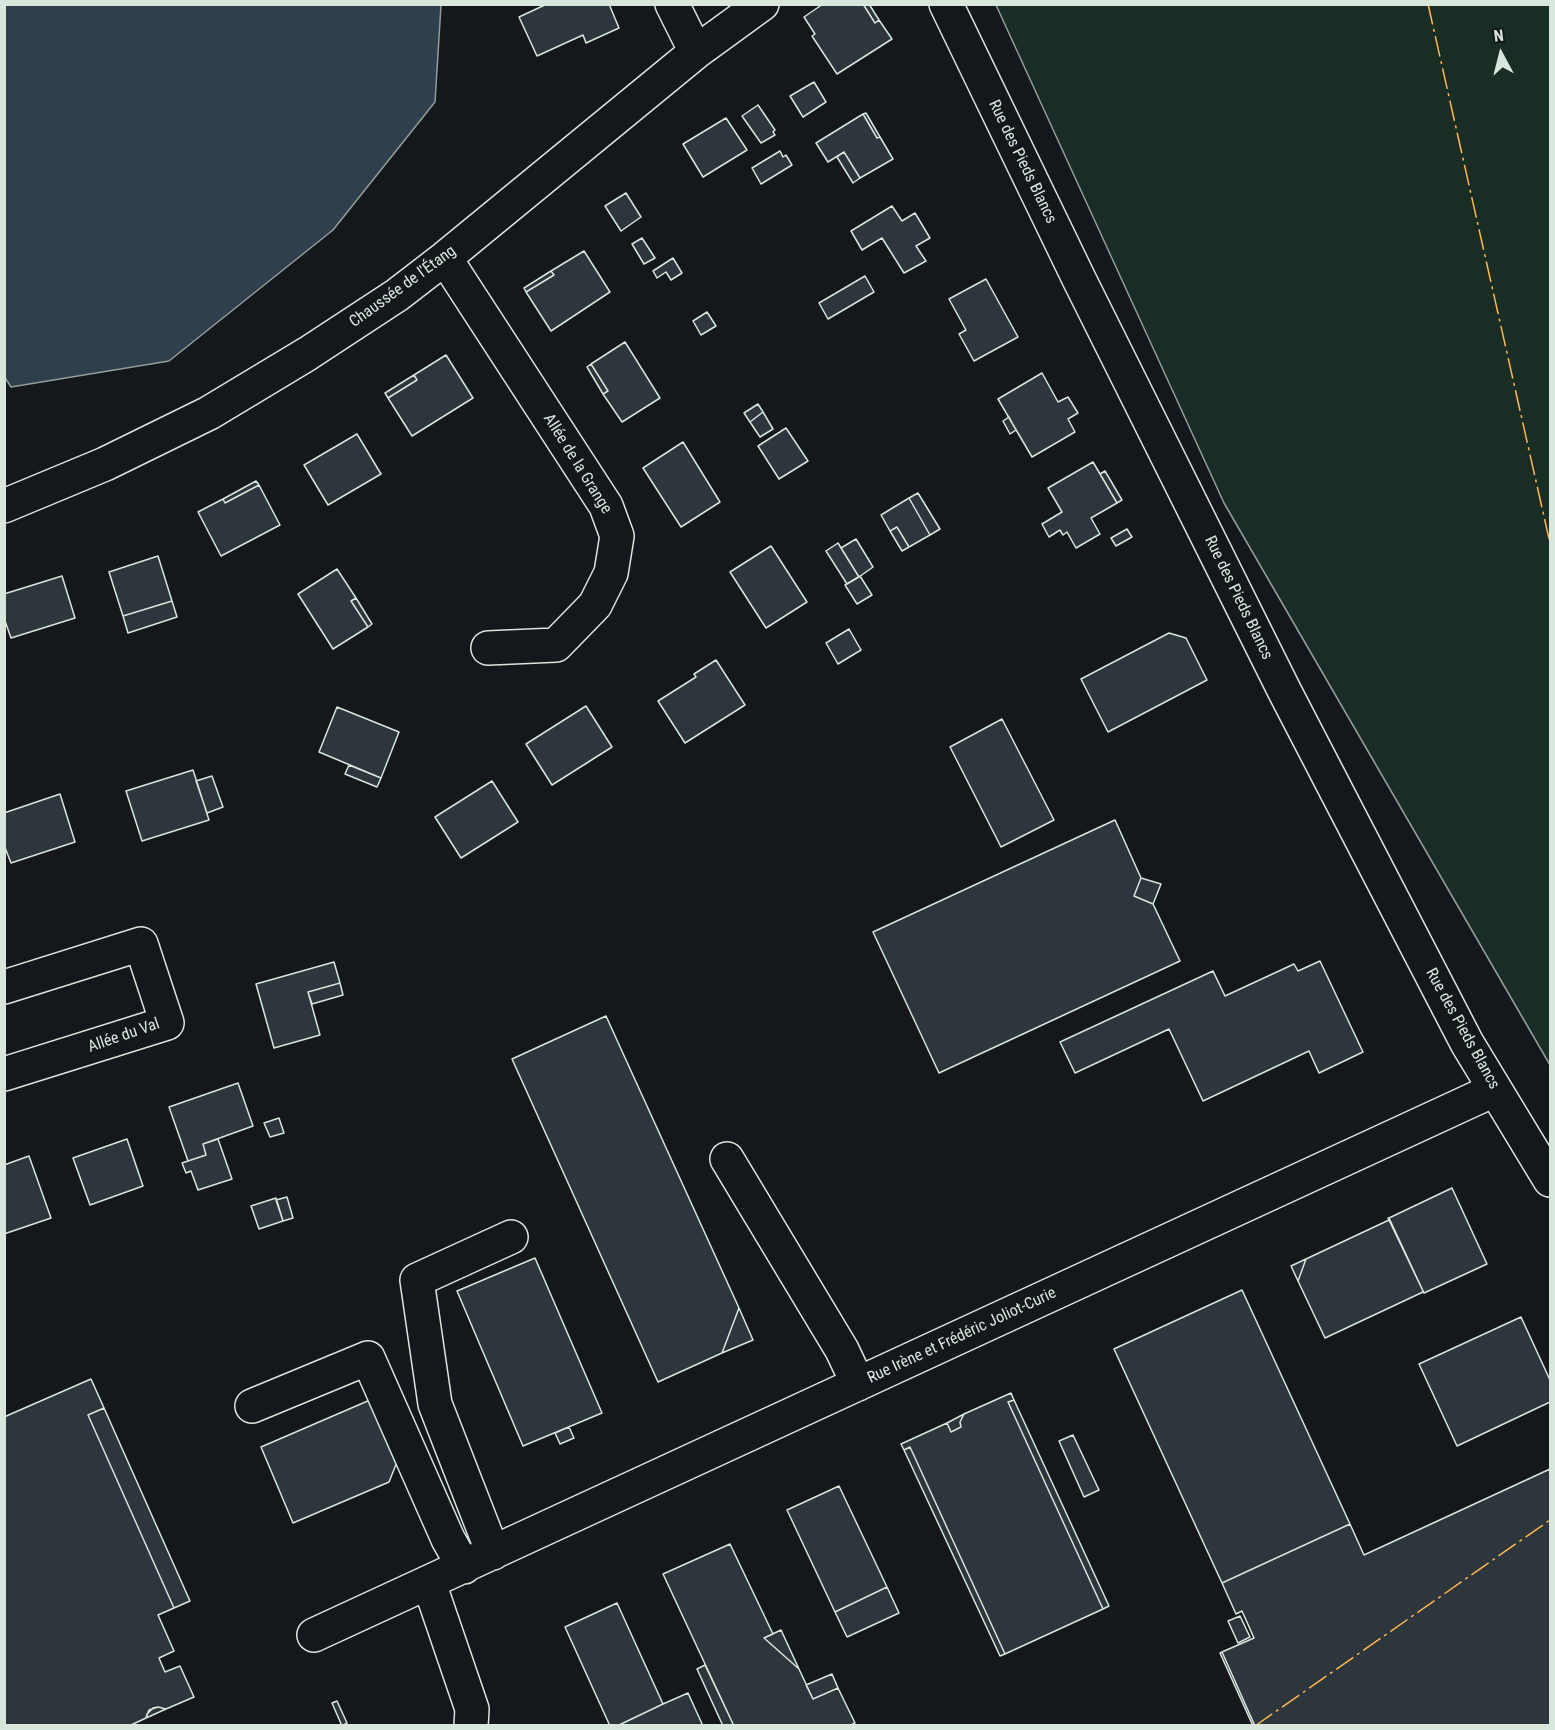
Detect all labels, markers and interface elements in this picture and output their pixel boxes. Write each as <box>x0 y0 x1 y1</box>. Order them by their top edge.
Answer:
north arrow <box>1471 24 1531 84</box>
text: N <box>1493 26 1505 46</box>
street label: Rue des Pieds Blancs <box>984 97 1060 227</box>
street label: Chaussée de l'Étang <box>346 242 460 332</box>
street label: Allée de la Grange <box>539 410 615 518</box>
street label: Rue des Pieds Blancs <box>1200 533 1276 663</box>
street label: Rue des Pieds Blancs <box>1421 965 1503 1093</box>
street label: Allée du Val <box>86 1015 162 1057</box>
street label: Rue Irène et Frédéric Joliot-Curie <box>865 1284 1059 1388</box>

